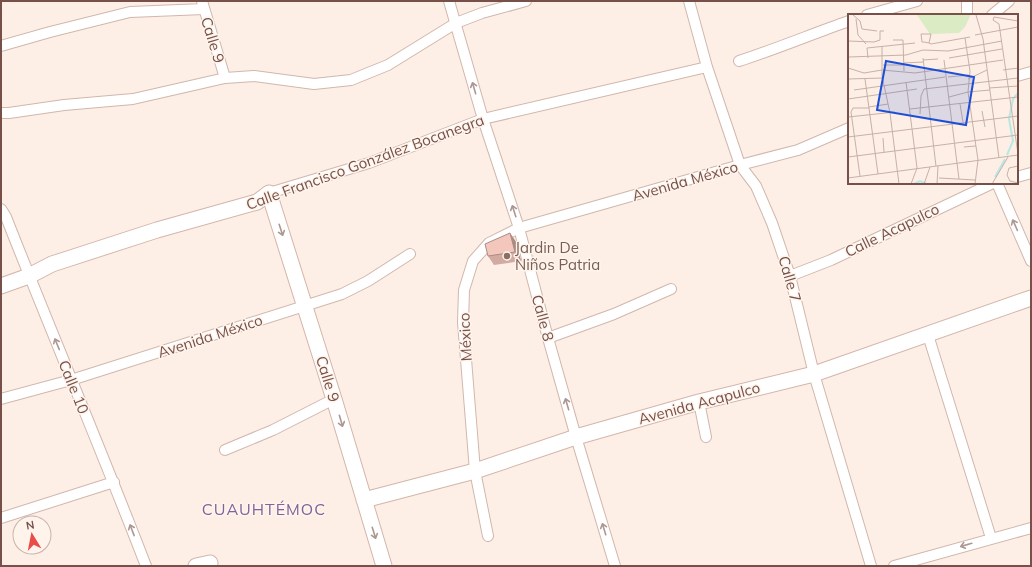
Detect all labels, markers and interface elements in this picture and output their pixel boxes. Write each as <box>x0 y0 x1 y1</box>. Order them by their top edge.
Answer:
inset map <box>848 14 1018 184</box>
street label: Calle 9 <box>197 15 229 65</box>
one-way arrow <box>470 81 477 94</box>
street label: Calle Francisco González Bocanegra <box>243 110 487 214</box>
street label: Avenida México <box>630 157 740 205</box>
street label: Calle Acapulco <box>842 199 942 261</box>
one-way arrow <box>509 206 517 218</box>
one-way arrow <box>1011 219 1019 231</box>
one-way arrow <box>278 224 285 237</box>
place label: Jardin De Niños Patria <box>515 238 600 274</box>
marker: Jardin De Niños Patria <box>502 251 512 261</box>
street label: Calle 7 <box>774 254 806 304</box>
street label: Calle 8 <box>528 293 558 343</box>
street label: Avenida México <box>155 310 265 362</box>
street label: México <box>454 312 476 362</box>
one-way arrow <box>52 339 60 351</box>
street label: Calle 9 <box>312 354 344 404</box>
street label: Calle 10 <box>55 357 93 417</box>
street label: Avenida Acapulco <box>636 378 762 428</box>
one-way arrow <box>563 398 570 411</box>
one-way arrow <box>338 415 345 428</box>
district label: CUAUHTÉMOC <box>202 499 326 519</box>
north arrow <box>12 515 52 555</box>
text: N <box>25 518 36 533</box>
one-way arrow <box>600 522 607 535</box>
one-way arrow <box>127 524 135 536</box>
one-way arrow <box>371 527 378 540</box>
one-way arrow <box>960 542 973 549</box>

